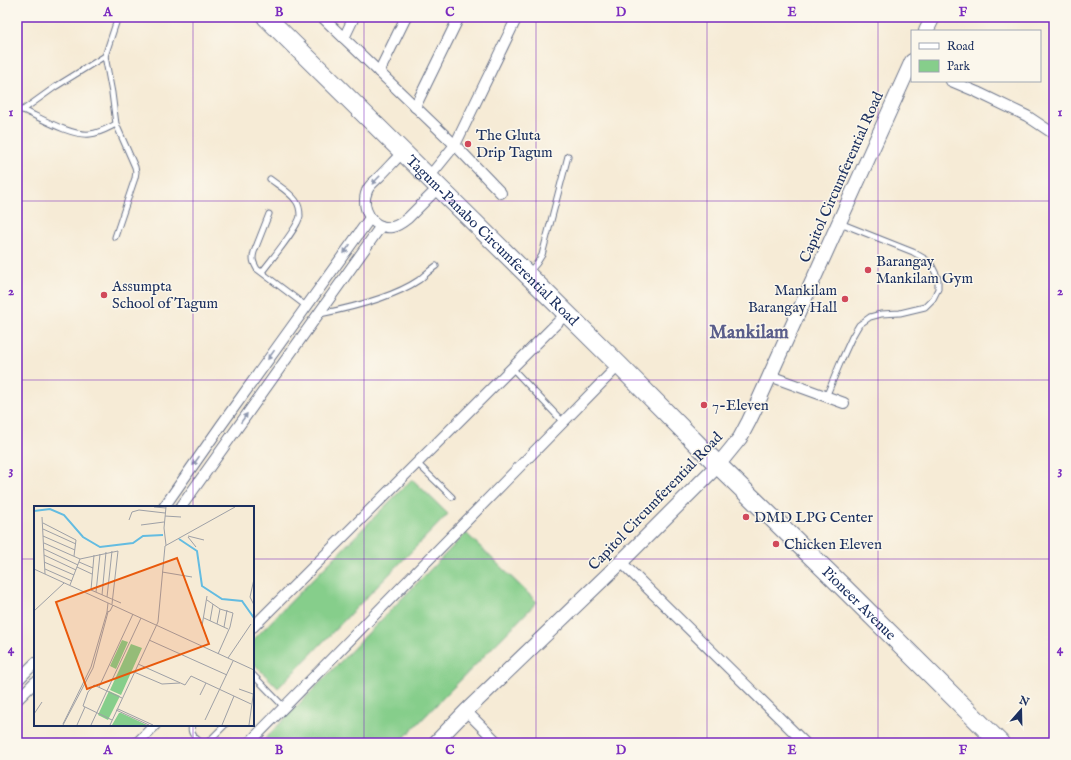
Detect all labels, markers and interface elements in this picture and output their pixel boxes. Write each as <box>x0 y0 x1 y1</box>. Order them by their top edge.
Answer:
text: A <box>103 4 114 21</box>
text: B <box>275 4 284 21</box>
text: C <box>445 4 455 21</box>
text: D <box>616 4 627 21</box>
text: E <box>787 4 797 21</box>
text: F <box>959 4 968 21</box>
legend <box>911 30 1041 82</box>
text: Road <box>947 39 975 54</box>
text: Park <box>947 59 970 74</box>
street label: Capitol Circumferential Road <box>795 88 888 266</box>
text: 1 <box>9 104 14 121</box>
text: 1 <box>1058 104 1063 121</box>
place label: The Gluta Drip Tagum <box>476 126 553 162</box>
marker: The Gluta Drip Tagum <box>463 139 473 149</box>
street label: Tagum-Panabo Circumferential Road <box>402 151 583 331</box>
one-way arrow <box>371 175 381 185</box>
one-way arrow <box>343 244 351 255</box>
place label: Barangay Mankilam Gym <box>876 252 973 288</box>
marker: Barangay Mankilam Gym <box>863 265 873 275</box>
place label: Assumpta School of Tagum <box>111 277 218 313</box>
place label: Mankilam Barangay Hall <box>748 281 838 317</box>
text: 2 <box>8 283 14 300</box>
text: 2 <box>1057 283 1063 300</box>
marker: Assumpta School of Tagum <box>99 290 109 300</box>
marker: Mankilam Barangay Hall <box>840 294 850 304</box>
district label: Mankilam <box>709 321 789 345</box>
one-way arrow <box>267 350 275 361</box>
place label: 7-Eleven <box>712 396 769 415</box>
marker: 7-Eleven <box>699 400 709 410</box>
one-way arrow <box>240 412 248 423</box>
street label: Capitol Circumferential Road <box>584 427 727 575</box>
one-way arrow <box>192 456 200 467</box>
text: 3 <box>9 462 14 479</box>
text: 3 <box>1058 462 1063 479</box>
inset map <box>34 506 254 726</box>
place label: DMD LPG Center <box>754 508 873 527</box>
marker: DMD LPG Center <box>741 512 751 522</box>
place label: Chicken Eleven <box>784 535 882 554</box>
marker: Chicken Eleven <box>771 539 781 549</box>
street label: Pioneer Avenue <box>818 563 900 645</box>
text: 4 <box>8 641 15 658</box>
text: 4 <box>1057 641 1064 658</box>
north arrow <box>1001 690 1041 730</box>
text: N <box>1016 693 1031 710</box>
text: A <box>103 742 114 759</box>
text: B <box>275 742 284 759</box>
text: C <box>445 742 455 759</box>
text: D <box>616 742 627 759</box>
text: E <box>787 742 797 759</box>
text: F <box>959 742 968 759</box>

